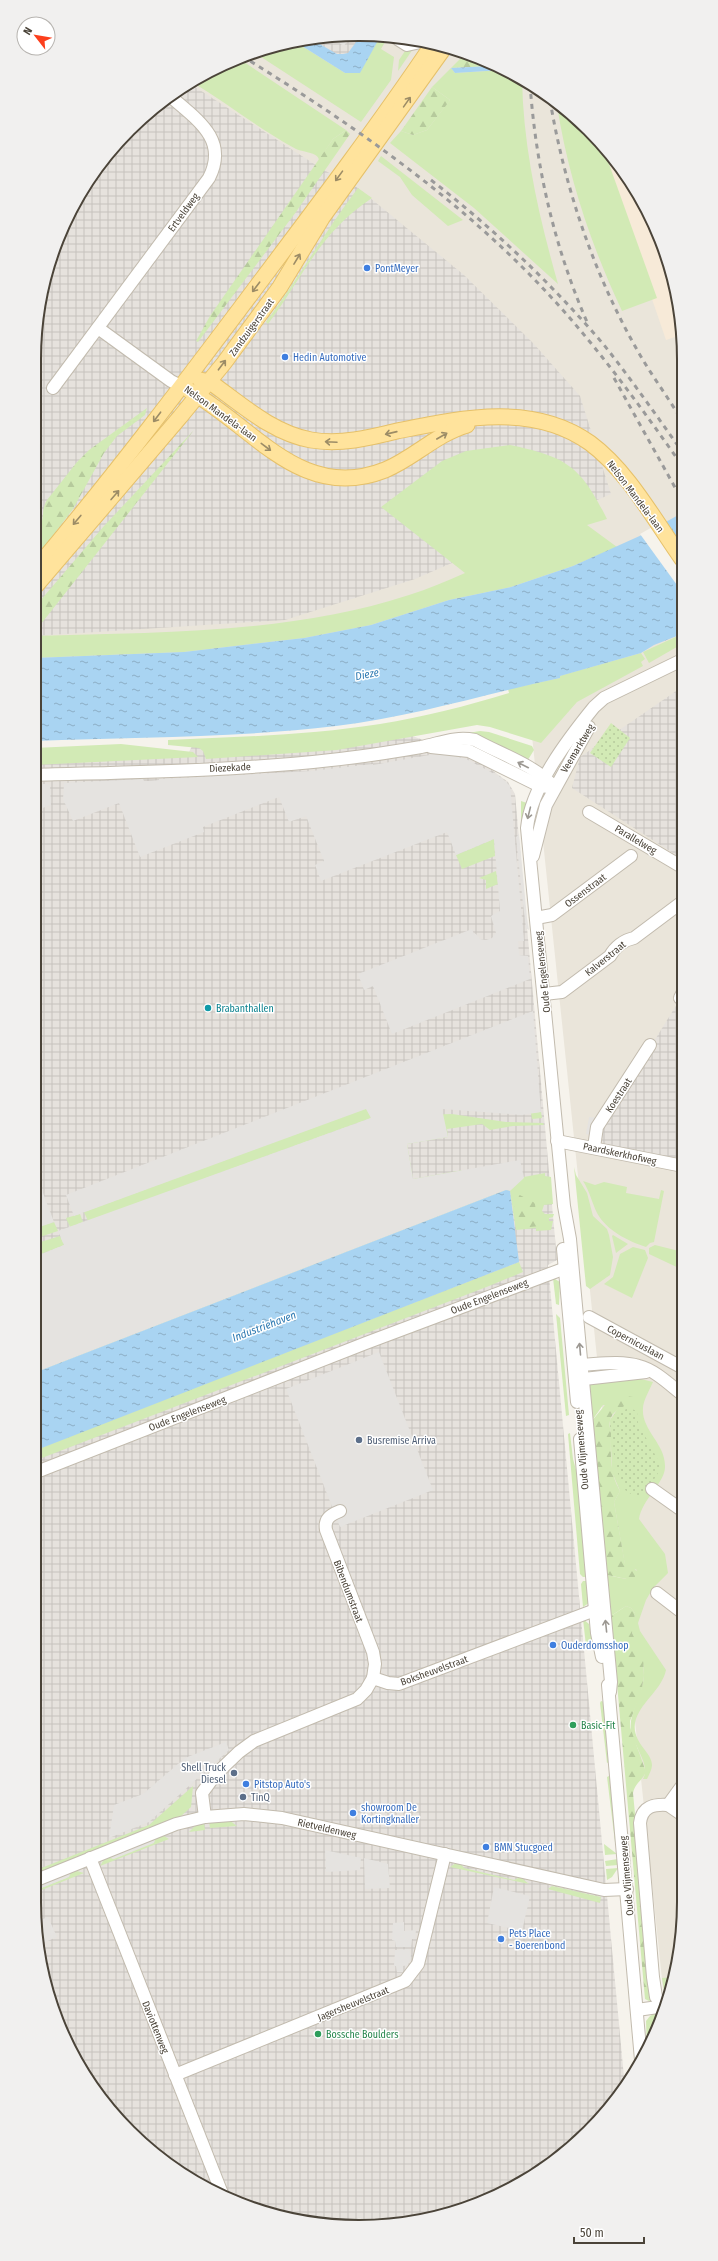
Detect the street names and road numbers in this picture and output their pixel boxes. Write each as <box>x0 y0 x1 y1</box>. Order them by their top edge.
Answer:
street label: Ertveldweg <box>166 191 202 234</box>
street label: Zandzuigerstraat <box>227 296 277 359</box>
street label: Nelson Mandela-laan <box>182 383 259 444</box>
street label: Nelson Mandela-laan <box>604 458 666 535</box>
street label: Veemarktweg <box>559 722 597 775</box>
street label: Diezekade <box>209 761 251 775</box>
street label: Parallelweg <box>612 823 659 857</box>
street label: Ossenstraat <box>563 871 609 910</box>
street label: Oude Engelenseweg <box>533 930 553 1013</box>
street label: Kalverstraat <box>583 938 629 979</box>
street label: Koestraat <box>603 1075 635 1115</box>
street label: Paardskerkhofweg <box>582 1140 658 1168</box>
street label: Oude Engelenseweg <box>449 1277 530 1317</box>
street label: Copernicuslaan <box>605 1323 666 1363</box>
street label: Oude Engelenseweg <box>147 1394 228 1434</box>
street label: Oude Vlijmenseweg <box>572 1409 591 1490</box>
street label: Bibendumstraat <box>331 1559 366 1625</box>
street label: Boksheuvelstraat <box>399 1653 470 1689</box>
street label: Rietveldenweg <box>296 1816 358 1842</box>
street label: Oude Vlijmenseweg <box>617 1835 636 1916</box>
street label: Jagersheuvelstraat <box>316 1984 391 2024</box>
street label: Daviottenweg <box>139 1999 171 2056</box>

